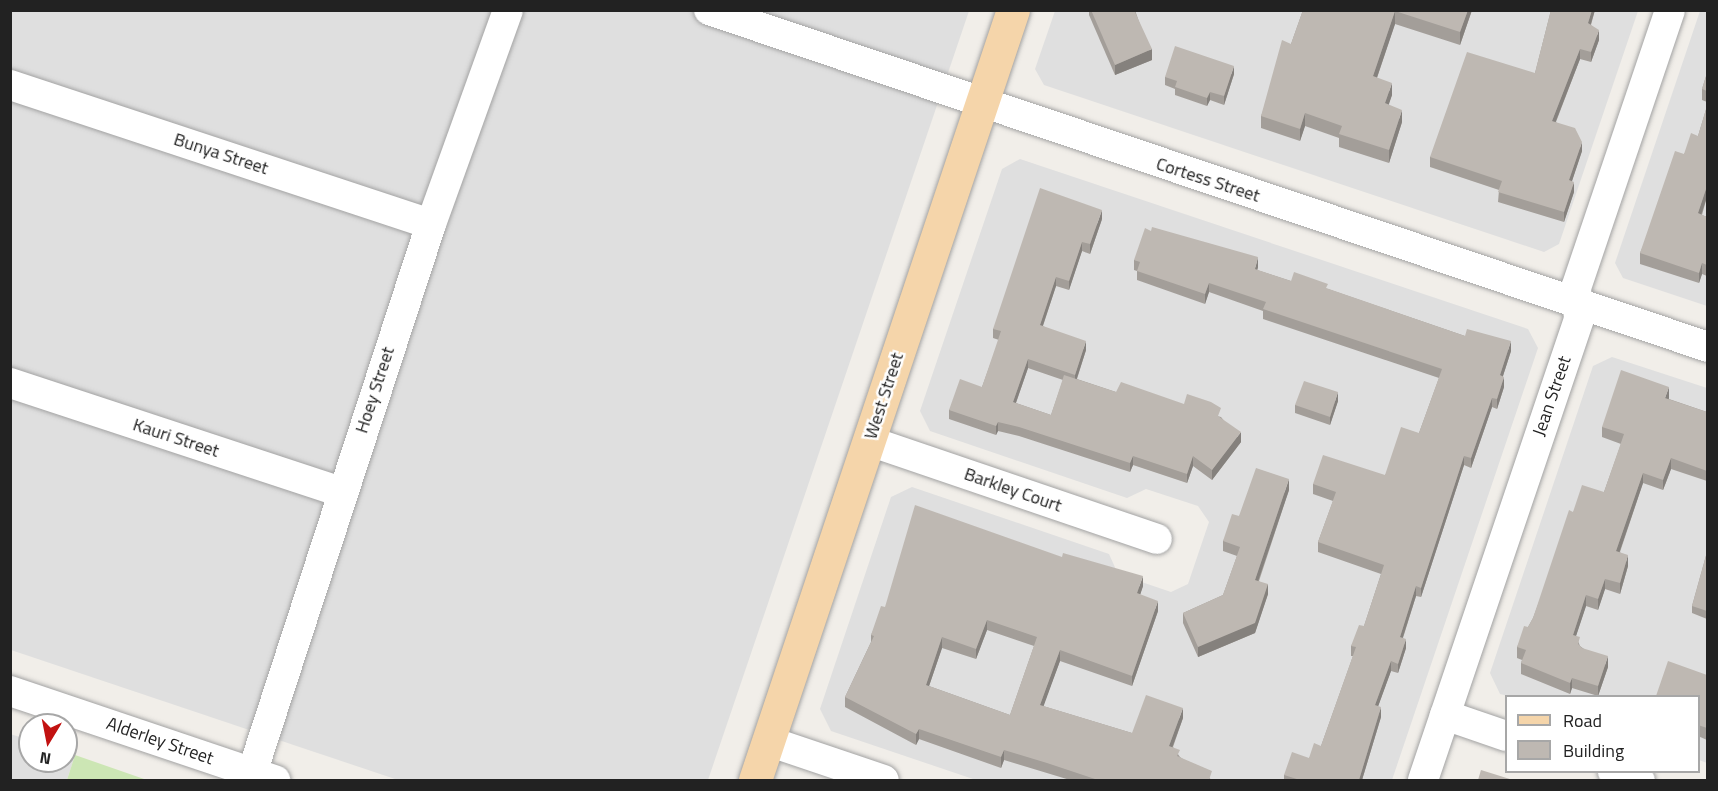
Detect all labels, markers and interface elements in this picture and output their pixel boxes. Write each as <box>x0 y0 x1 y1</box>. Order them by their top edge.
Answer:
street label: Bunya Street <box>171 129 271 179</box>
street label: Cortess Street <box>1153 153 1263 207</box>
street label: Hoey Street <box>351 344 399 436</box>
street label: West Street <box>860 350 908 442</box>
street label: Jean Street <box>1528 353 1576 439</box>
street label: Kauri Street <box>130 414 222 462</box>
street label: Barkley Court <box>961 463 1065 517</box>
legend <box>1505 695 1700 773</box>
text: Road <box>1563 707 1602 734</box>
north arrow <box>18 713 78 773</box>
street label: Alderley Street <box>104 713 216 769</box>
text: Building <box>1563 737 1624 764</box>
text: N <box>38 746 53 772</box>

